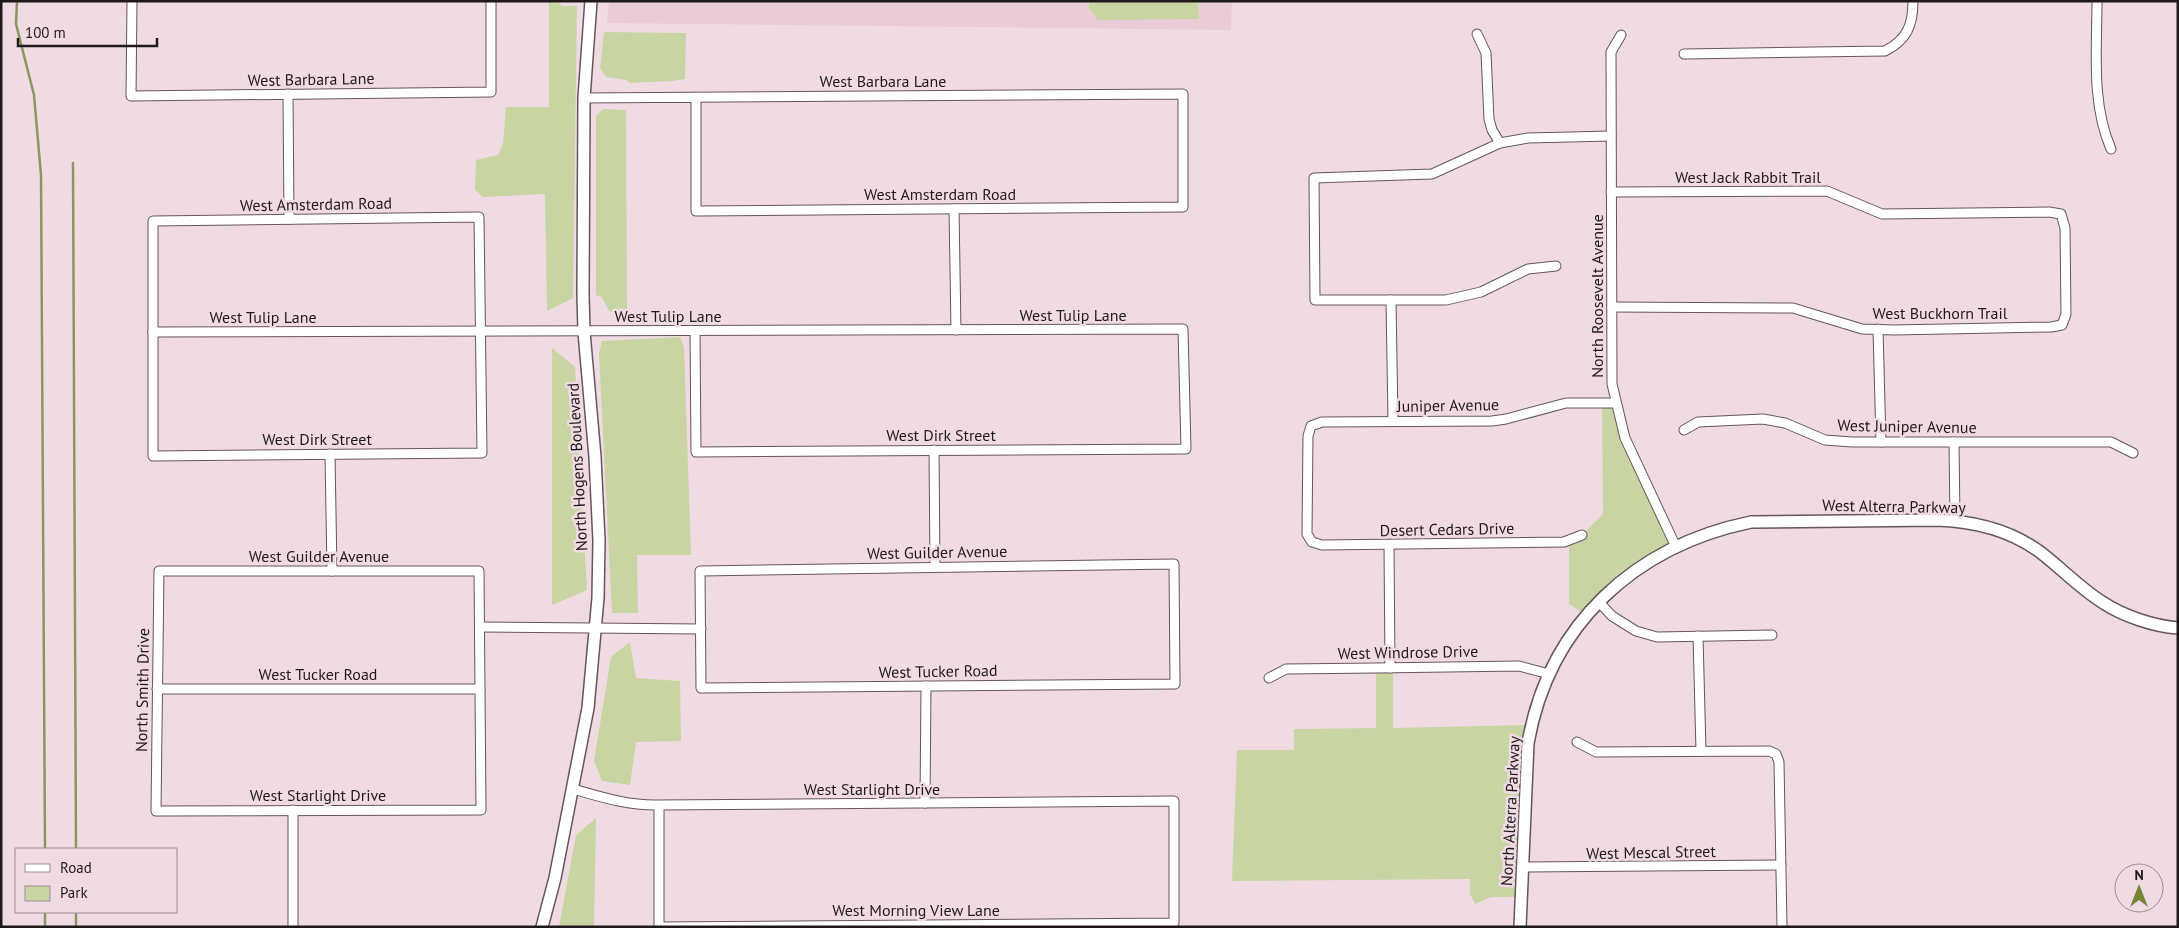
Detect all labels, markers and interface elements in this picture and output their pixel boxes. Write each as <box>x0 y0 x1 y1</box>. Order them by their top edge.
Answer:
scale bar <box>18 15 156 47</box>
text: 100 m <box>25 23 66 42</box>
street label: West Barbara Lane <box>247 68 375 90</box>
street label: West Barbara Lane <box>820 71 946 91</box>
street label: West Jack Rabbit Trail <box>1675 167 1821 187</box>
street label: West Amsterdam Road <box>864 184 1016 204</box>
street label: West Amsterdam Road <box>240 193 392 215</box>
street label: North Roosevelt Avenue <box>1587 214 1607 378</box>
street label: West Buckhorn Trail <box>1873 303 2008 323</box>
street label: West Tulip Lane <box>1019 305 1127 325</box>
street label: West Tulip Lane <box>614 306 722 326</box>
street label: West Tulip Lane <box>209 307 317 327</box>
street label: North Hogens Boulevard <box>563 382 591 552</box>
street label: Juniper Avenue <box>1396 394 1499 416</box>
street label: West Juniper Avenue <box>1837 415 1977 437</box>
street label: West Dirk Street <box>886 425 996 445</box>
street label: West Dirk Street <box>262 429 372 449</box>
street label: West Alterra Parkway <box>1822 495 1967 517</box>
street label: Desert Cedars Drive <box>1380 518 1514 540</box>
street label: West Guilder Avenue <box>867 541 1007 563</box>
street label: West Guilder Avenue <box>249 546 389 566</box>
street label: North Smith Drive <box>131 628 153 752</box>
street label: West Windrose Drive <box>1337 641 1479 663</box>
street label: West Tucker Road <box>878 660 998 682</box>
street label: West Tucker Road <box>259 664 377 684</box>
street label: North Alterra Parkway <box>1496 735 1524 887</box>
street label: West Starlight Drive <box>804 779 940 799</box>
street label: West Starlight Drive <box>250 785 386 805</box>
street label: West Mescal Street <box>1586 841 1717 863</box>
legend <box>15 848 178 913</box>
text: Road <box>60 858 92 877</box>
north arrow <box>2114 863 2164 913</box>
text: N <box>2134 866 2144 884</box>
text: Park <box>60 883 88 902</box>
street label: West Morning View Lane <box>832 900 1000 920</box>

